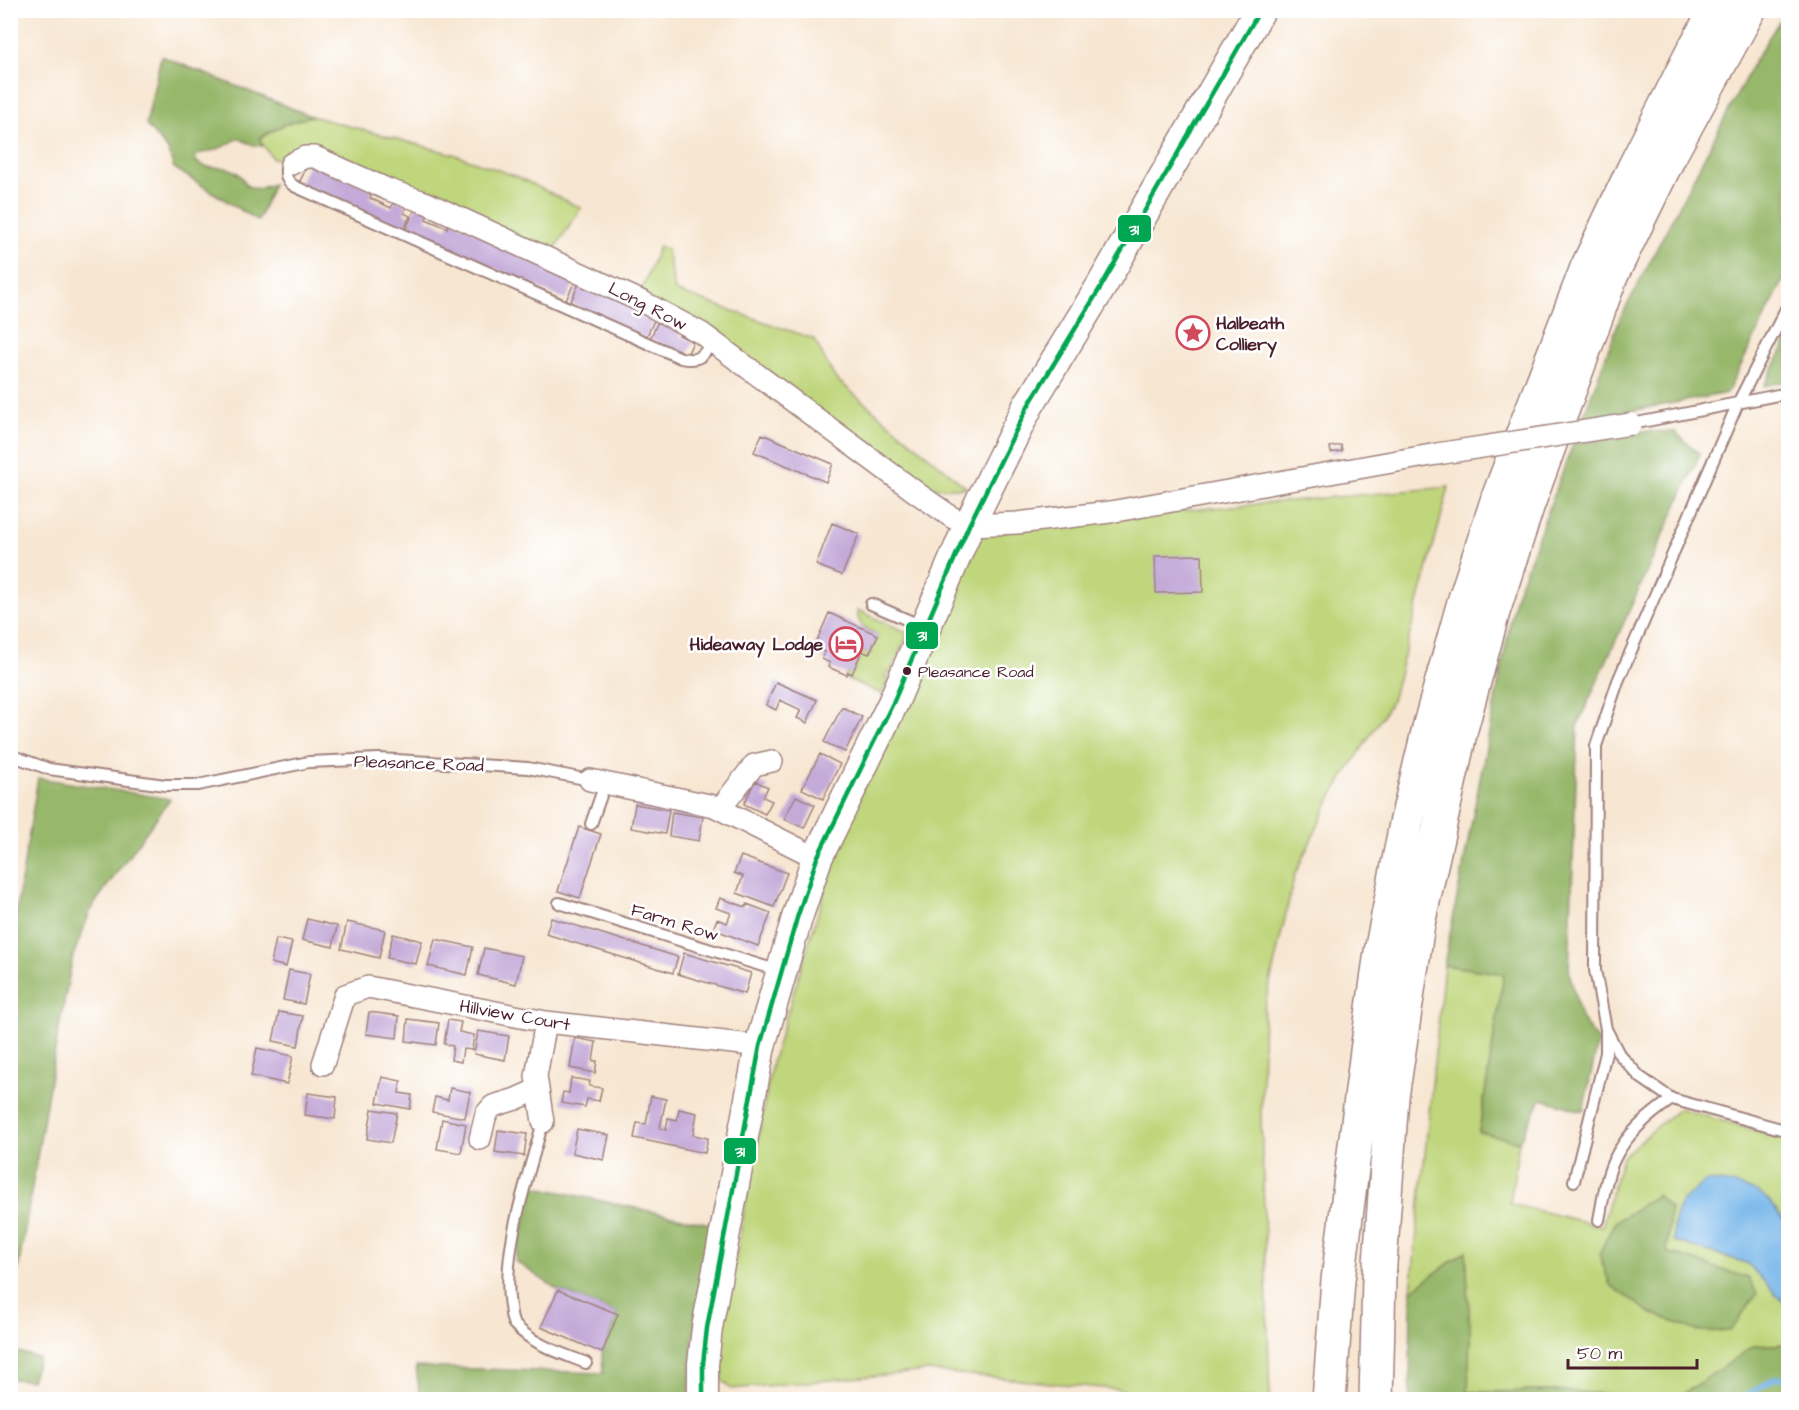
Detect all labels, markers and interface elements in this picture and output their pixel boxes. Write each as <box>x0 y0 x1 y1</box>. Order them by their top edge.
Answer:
line badge: 31 <box>1117 214 1152 243</box>
text: 31 <box>1128 219 1140 241</box>
street label: Long Row <box>604 276 692 338</box>
place label: Halbeath Colliery <box>1216 311 1285 358</box>
place icon: Halbeath Colliery <box>1175 315 1211 351</box>
line badge: 31 <box>905 621 939 650</box>
text: 31 <box>916 625 928 647</box>
hotel icon: Hideaway Lodge <box>828 626 864 662</box>
place label: Hideaway Lodge <box>690 632 823 658</box>
place label: Pleasance Road <box>918 661 1034 683</box>
marker: Pleasance Road <box>901 665 913 677</box>
street label: Pleasance Road <box>354 749 484 778</box>
street label: Farm Row <box>628 897 722 948</box>
street label: Hillview Court <box>458 993 573 1038</box>
line badge: 31 <box>723 1137 757 1165</box>
text: 31 <box>734 1141 746 1163</box>
scale bar <box>1568 1332 1697 1370</box>
text: 50 m <box>1577 1341 1622 1366</box>

